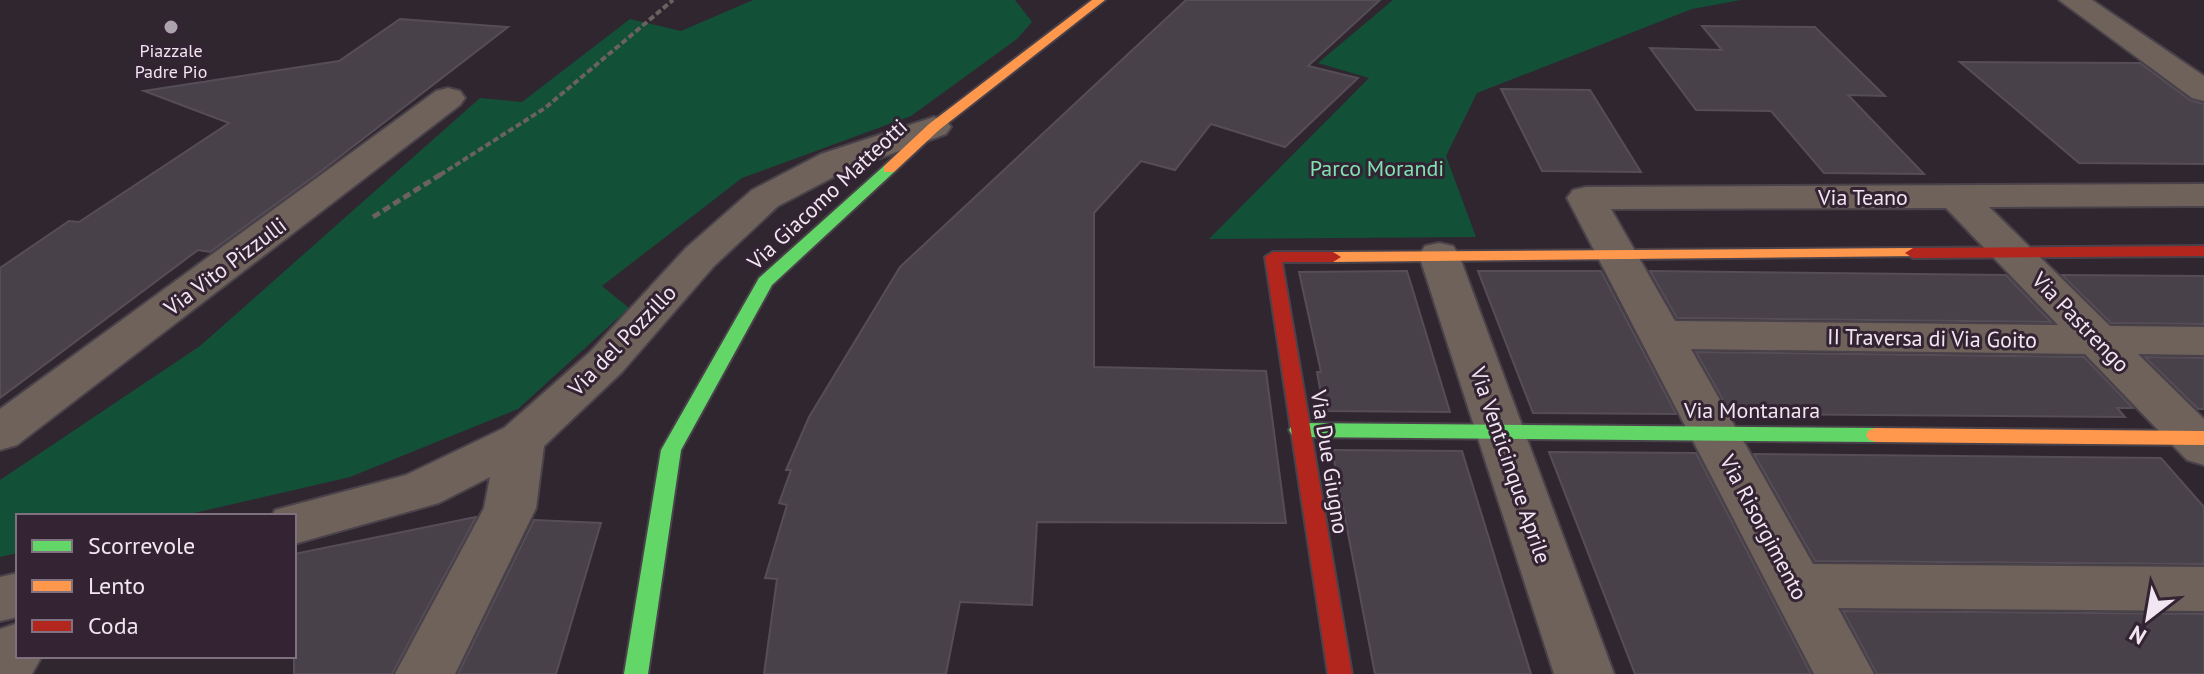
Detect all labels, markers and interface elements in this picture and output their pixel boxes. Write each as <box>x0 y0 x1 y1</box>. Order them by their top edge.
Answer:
marker: Piazzale Padre Pio <box>162 18 180 36</box>
place label: Piazzale Padre Pio <box>135 39 207 83</box>
street label: Via Giacomo Matteotti <box>740 113 913 276</box>
park label: Parco Morandi <box>1310 154 1444 182</box>
street label: Via Teano <box>1817 183 1908 211</box>
street label: Via Vito Pizzulli <box>157 211 292 322</box>
street label: Via Pastrengo <box>2026 265 2136 378</box>
street label: Via del Pozzillo <box>561 279 682 402</box>
street label: II Traversa di Via Goito <box>1827 322 2037 354</box>
street label: Via Venticinque Aprile <box>1464 362 1558 567</box>
street label: Via Due Giugno <box>1305 387 1355 536</box>
street label: Via Montanara <box>1683 396 1820 424</box>
street label: Via Risorgimento <box>1713 449 1814 604</box>
legend <box>16 514 296 658</box>
text: Scorrevole <box>88 530 195 561</box>
text: Lento <box>88 570 145 601</box>
north arrow <box>2108 578 2188 658</box>
text: Coda <box>88 610 139 641</box>
text: N <box>2124 619 2151 651</box>

